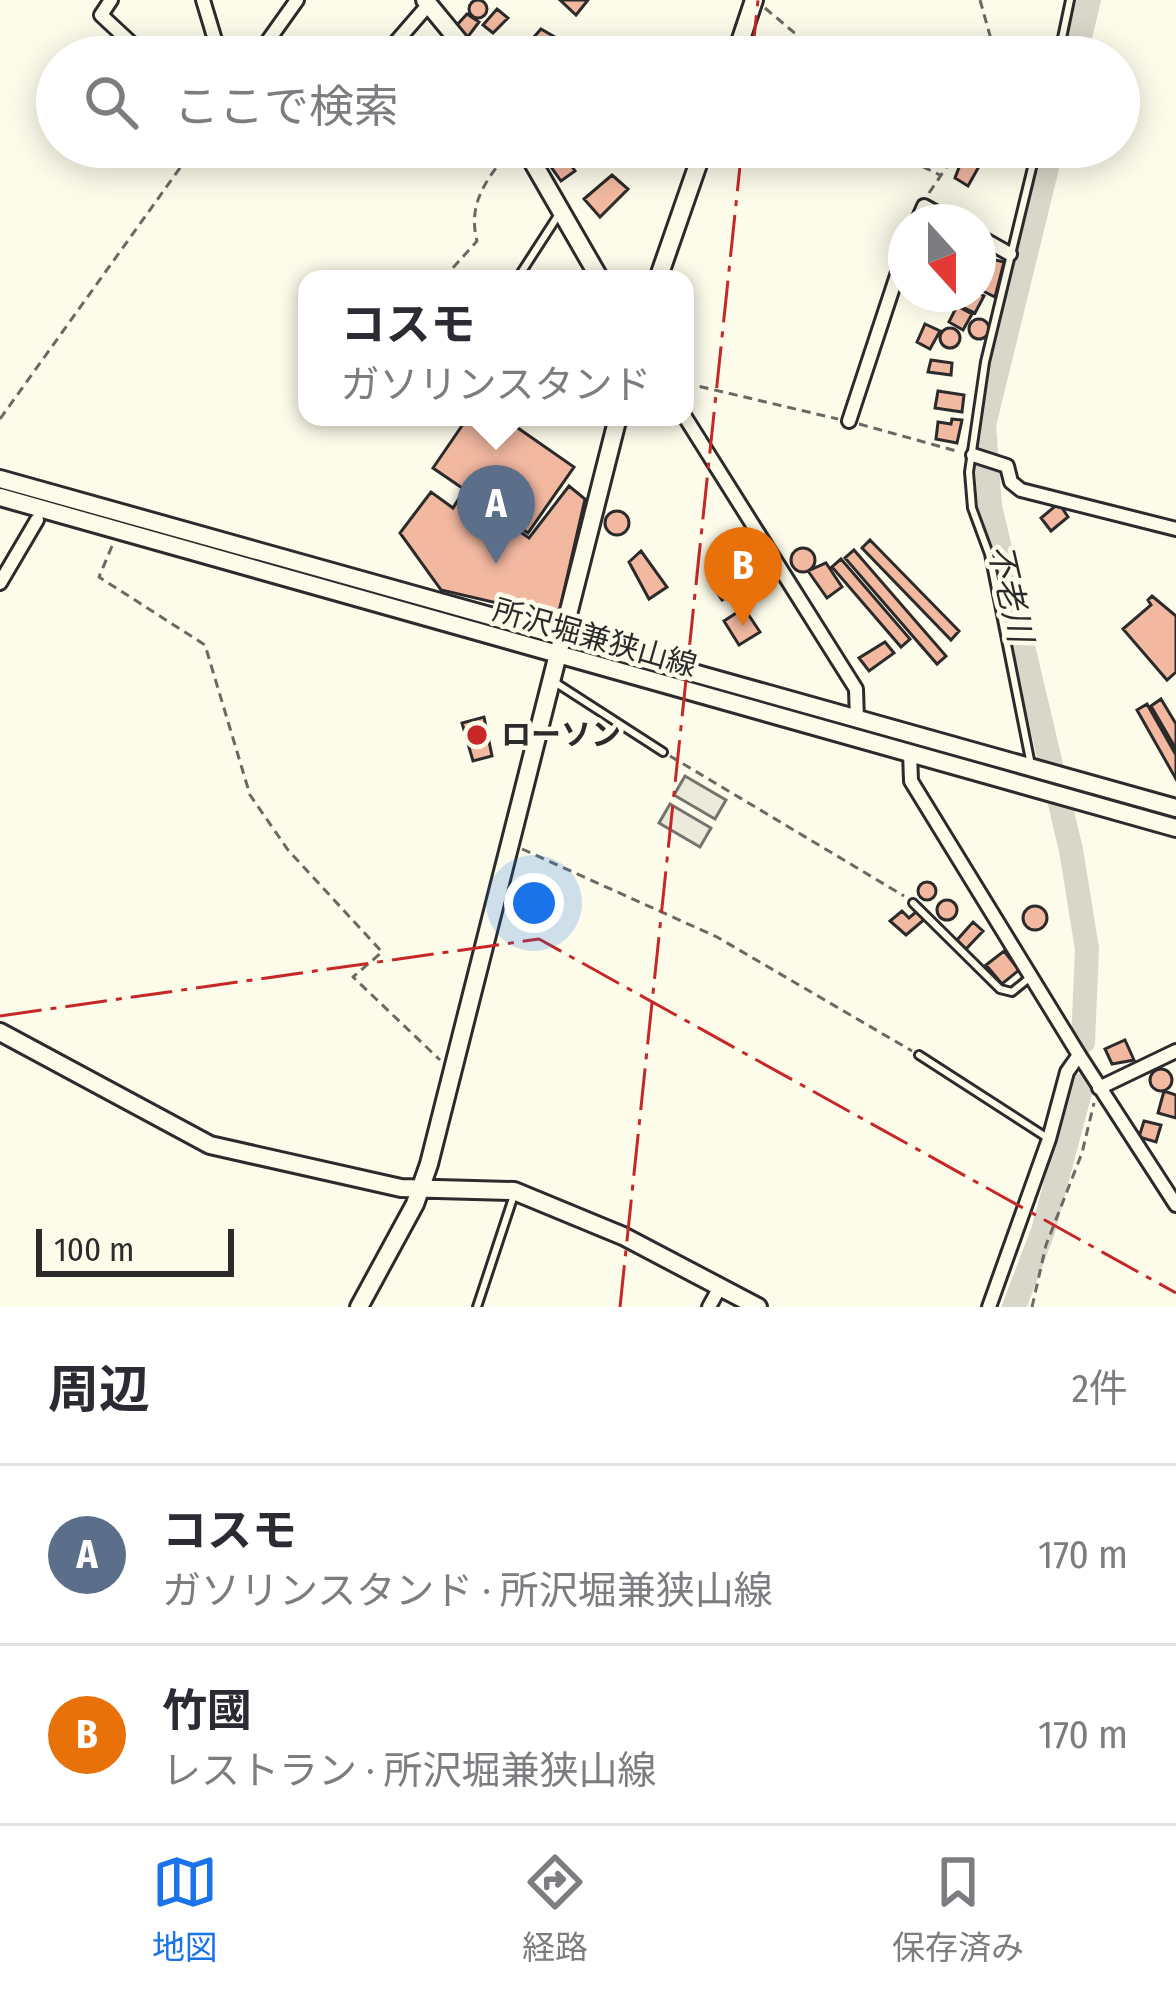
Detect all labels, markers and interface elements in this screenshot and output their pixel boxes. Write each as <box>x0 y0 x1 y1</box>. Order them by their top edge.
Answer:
search box <box>36 36 1140 168</box>
icon: search <box>78 69 144 135</box>
text: ここで検索 <box>174 80 399 134</box>
north arrow <box>888 204 996 312</box>
popup <box>298 270 694 426</box>
text: コスモ <box>340 298 475 352</box>
text: ガソリンスタンド <box>340 362 652 408</box>
pin: A <box>457 465 535 564</box>
pin: B <box>704 527 782 626</box>
water label: 不老川 <box>979 540 1041 649</box>
street label: 所沢堀兼狭山線 <box>489 592 701 684</box>
place label: ローソン <box>501 717 621 753</box>
marker: ローソン <box>464 722 490 748</box>
your location <box>504 873 564 933</box>
scale bar <box>36 1223 234 1276</box>
text: 100 m <box>54 1230 134 1270</box>
text: 周辺 <box>48 1359 150 1421</box>
text: 2件 <box>1072 1366 1128 1412</box>
text: コスモ <box>162 1504 297 1558</box>
text: A <box>76 1532 98 1578</box>
text: 170 m <box>1038 1532 1128 1578</box>
text: ガソリンスタンド · 所沢堀兼狭山線 <box>162 1568 773 1614</box>
text: 竹國 <box>162 1684 252 1738</box>
text: B <box>76 1712 98 1758</box>
text: 170 m <box>1038 1712 1128 1758</box>
text: レストラン · 所沢堀兼狭山線 <box>162 1748 657 1794</box>
tab: 地図 <box>152 1849 218 1969</box>
tab: 経路 <box>522 1849 588 1969</box>
tab: 保存済み <box>892 1849 1024 1969</box>

